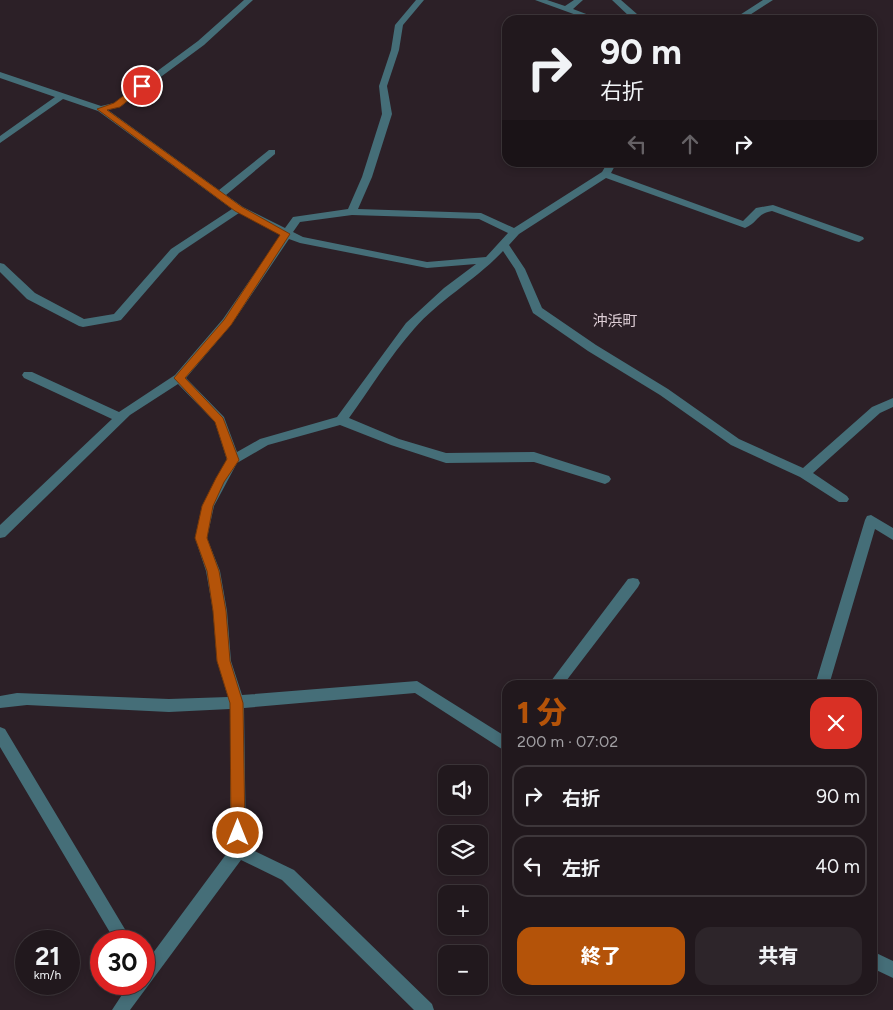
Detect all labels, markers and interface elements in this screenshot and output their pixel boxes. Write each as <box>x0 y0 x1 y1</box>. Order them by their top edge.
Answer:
text: 90 m <box>600 31 682 73</box>
icon: right <box>517 35 582 100</box>
pin <box>121 65 163 107</box>
icon: arrive <box>128 72 156 100</box>
text: 右折 <box>600 78 644 105</box>
icon: left <box>623 130 651 158</box>
icon: ahead <box>676 130 704 158</box>
icon: right <box>729 130 757 158</box>
district label: 沖浜町 <box>592 312 638 330</box>
text: 1 分 <box>517 694 567 731</box>
button: close <box>810 697 862 749</box>
text: 200 m · 07:02 <box>517 732 618 751</box>
map controls <box>438 765 488 995</box>
button: sound <box>438 765 488 815</box>
icon: right <box>519 782 547 810</box>
text: 90 m <box>816 785 860 808</box>
text: 右折 <box>562 787 600 810</box>
position arrow <box>211 806 263 858</box>
button: layers <box>438 825 488 875</box>
icon: left <box>519 852 547 880</box>
text: 40 m <box>815 855 860 878</box>
text: 左折 <box>562 857 600 880</box>
button: + <box>438 885 488 935</box>
button: 終了 <box>517 927 685 985</box>
button: 共有 <box>695 927 862 985</box>
speed limit sign: 30 <box>90 930 155 995</box>
text: 21 <box>35 941 60 971</box>
button: − <box>438 945 488 995</box>
text: km/h <box>34 968 61 982</box>

